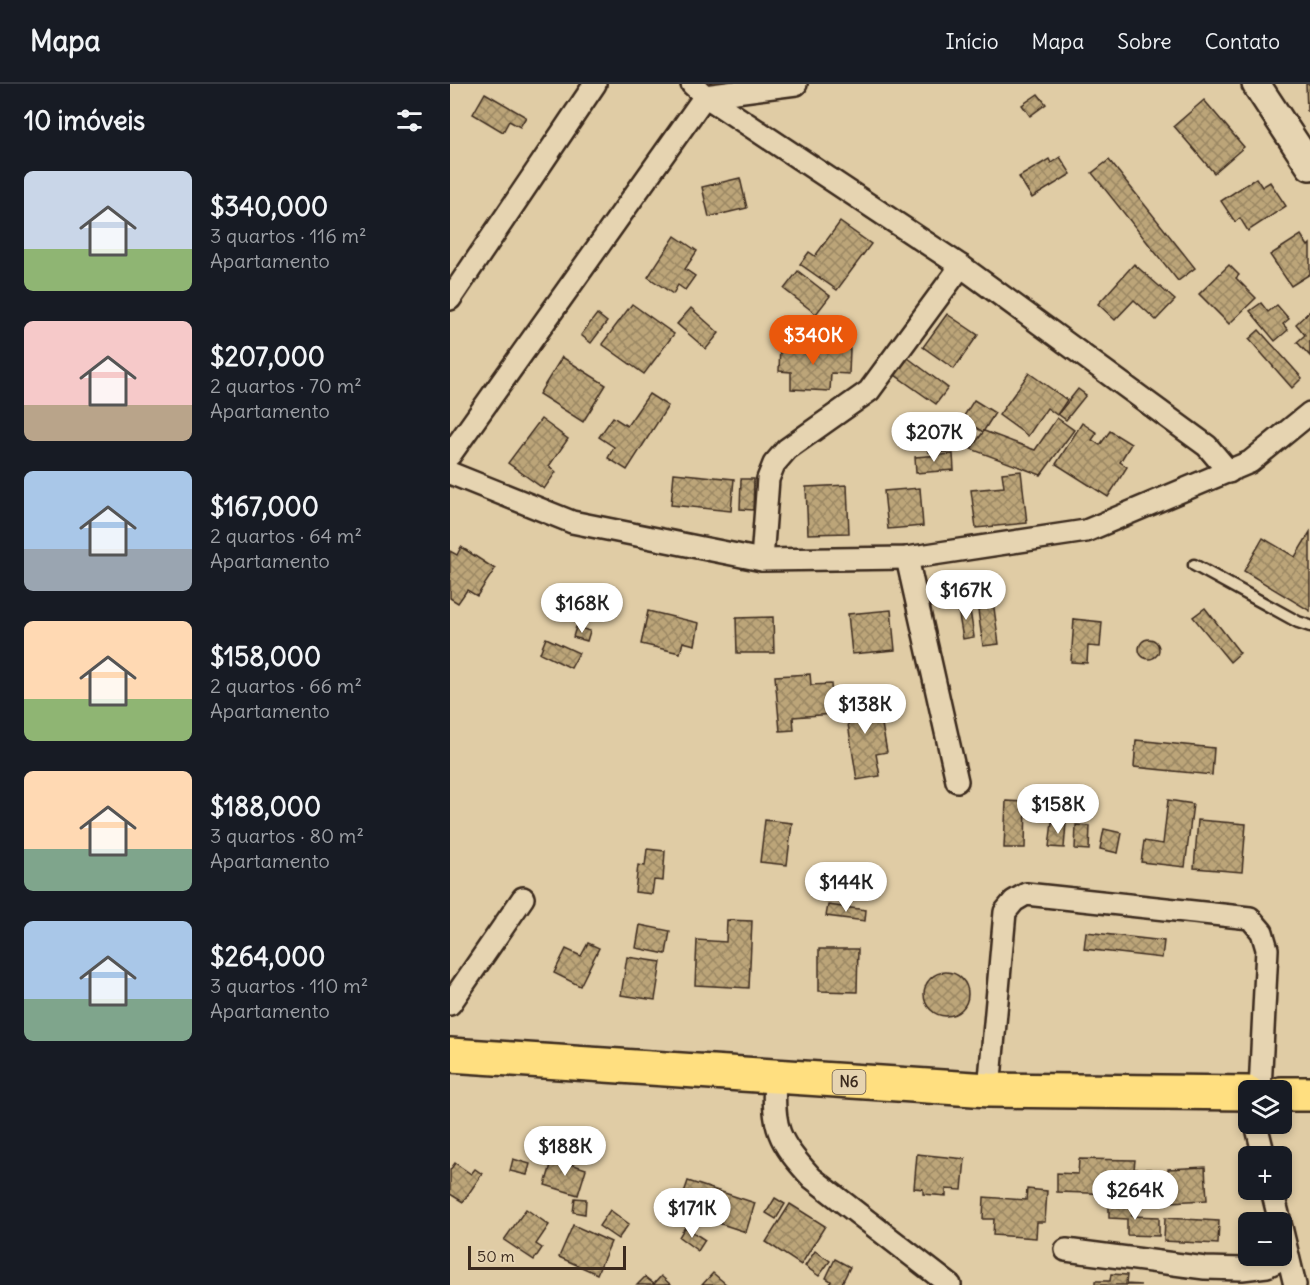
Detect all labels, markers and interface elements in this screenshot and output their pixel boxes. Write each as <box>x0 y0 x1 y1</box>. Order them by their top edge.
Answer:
text: Mapa <box>30 23 100 59</box>
text: Início <box>945 28 999 55</box>
text: Mapa <box>1032 28 1084 55</box>
text: Sobre <box>1117 28 1172 55</box>
text: Contato <box>1205 28 1280 55</box>
text: 10 imóveis <box>24 104 145 137</box>
icon: filters <box>393 104 426 137</box>
text: $340,000 <box>210 190 328 223</box>
icon: home <box>72 195 144 267</box>
text: 3 quartos · 116 m² <box>210 223 367 248</box>
text: Apartamento <box>210 248 330 273</box>
pin: $340K <box>771 315 855 366</box>
text: $340K <box>783 322 843 347</box>
text: $207,000 <box>210 340 325 373</box>
icon: home <box>72 345 144 417</box>
text: 2 quartos · 70 m² <box>210 373 362 398</box>
text: Apartamento <box>210 398 330 423</box>
pin: $207K <box>892 412 976 463</box>
text: $207K <box>905 419 963 444</box>
text: $167,000 <box>210 490 319 523</box>
icon: home <box>72 495 144 567</box>
text: 2 quartos · 64 m² <box>210 523 362 548</box>
text: Apartamento <box>210 548 330 573</box>
pin: $167K <box>924 570 1008 621</box>
text: $167K <box>940 577 992 602</box>
pin: $168K <box>540 583 624 634</box>
text: $168K <box>555 590 609 615</box>
text: $158,000 <box>210 640 321 673</box>
icon: home <box>72 645 144 717</box>
text: 2 quartos · 66 m² <box>210 673 362 698</box>
pin: $138K <box>823 684 907 735</box>
text: $138K <box>838 691 892 716</box>
text: Apartamento <box>210 698 330 723</box>
pin: $158K <box>1016 784 1100 835</box>
text: $188,000 <box>210 790 321 823</box>
text: $158K <box>1031 791 1085 816</box>
icon: home <box>72 795 144 867</box>
text: 3 quartos · 80 m² <box>210 823 364 848</box>
text: Apartamento <box>210 848 330 873</box>
pin: $144K <box>804 862 888 913</box>
text: $144K <box>819 869 873 894</box>
text: $264,000 <box>210 940 325 973</box>
icon: home <box>72 945 144 1017</box>
text: 3 quartos · 110 m² <box>210 973 368 998</box>
text: Apartamento <box>210 998 330 1023</box>
road number: N6 <box>832 1070 866 1094</box>
map controls <box>1238 1080 1292 1266</box>
button: layers <box>1238 1080 1292 1134</box>
pin: $188K <box>523 1126 607 1177</box>
text: $188K <box>538 1133 592 1158</box>
button: + <box>1238 1146 1292 1200</box>
pin: $264K <box>1093 1170 1177 1221</box>
text: $264K <box>1106 1177 1164 1202</box>
pin: $171K <box>650 1188 734 1239</box>
text: $171K <box>668 1195 716 1220</box>
button: − <box>1238 1212 1292 1266</box>
scale bar <box>468 1243 626 1270</box>
text: 50 m <box>477 1246 515 1266</box>

